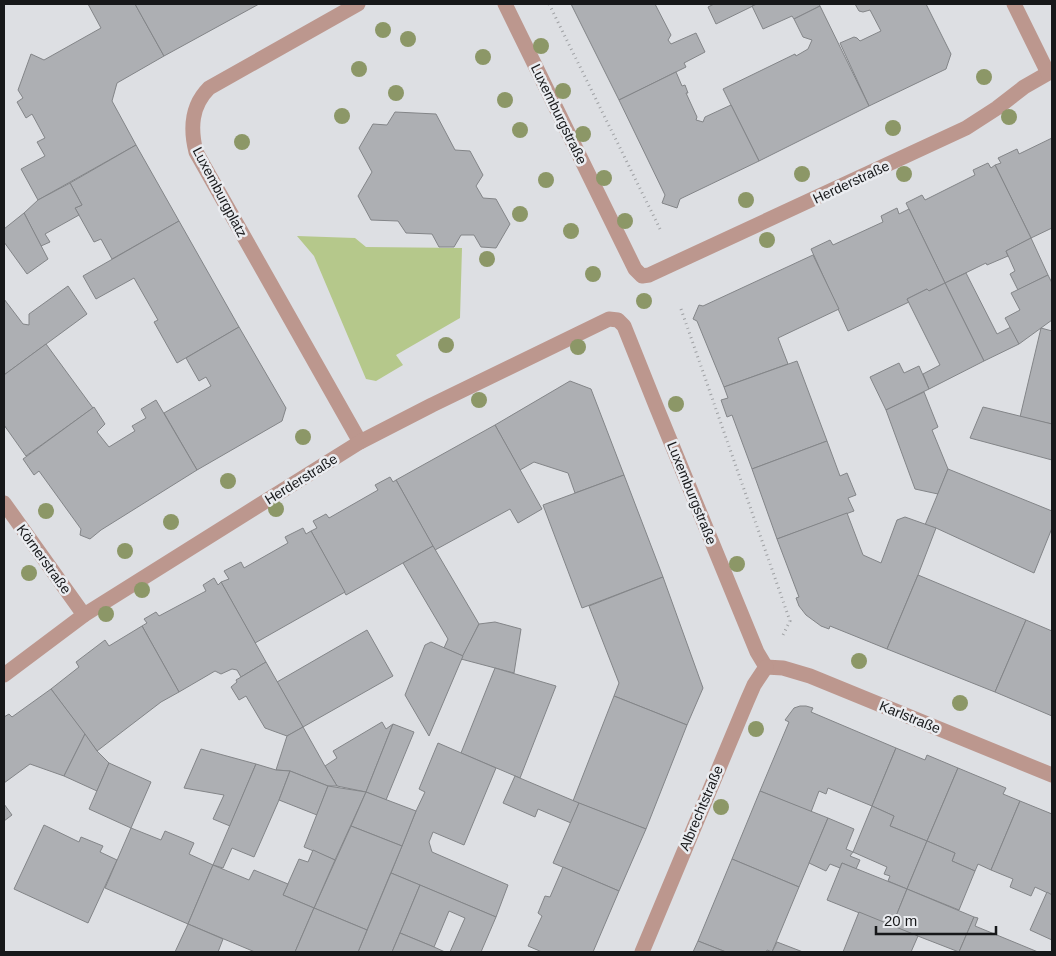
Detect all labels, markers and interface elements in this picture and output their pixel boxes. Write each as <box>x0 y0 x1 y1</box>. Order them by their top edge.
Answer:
street label: Luxemburgstraße <box>528 61 590 167</box>
street label: Luxemburgplatz <box>190 144 250 240</box>
street label: Herderstraße <box>810 157 892 207</box>
street label: Luxemburgstraße <box>664 439 720 547</box>
street label: Herderstraße <box>262 450 340 508</box>
street label: Körnerstraße <box>14 521 75 597</box>
street label: Karlstraße <box>877 697 943 737</box>
street label: Albrechtstraße <box>676 763 726 853</box>
scale bar <box>876 904 996 936</box>
text: 20 m <box>884 912 917 929</box>

